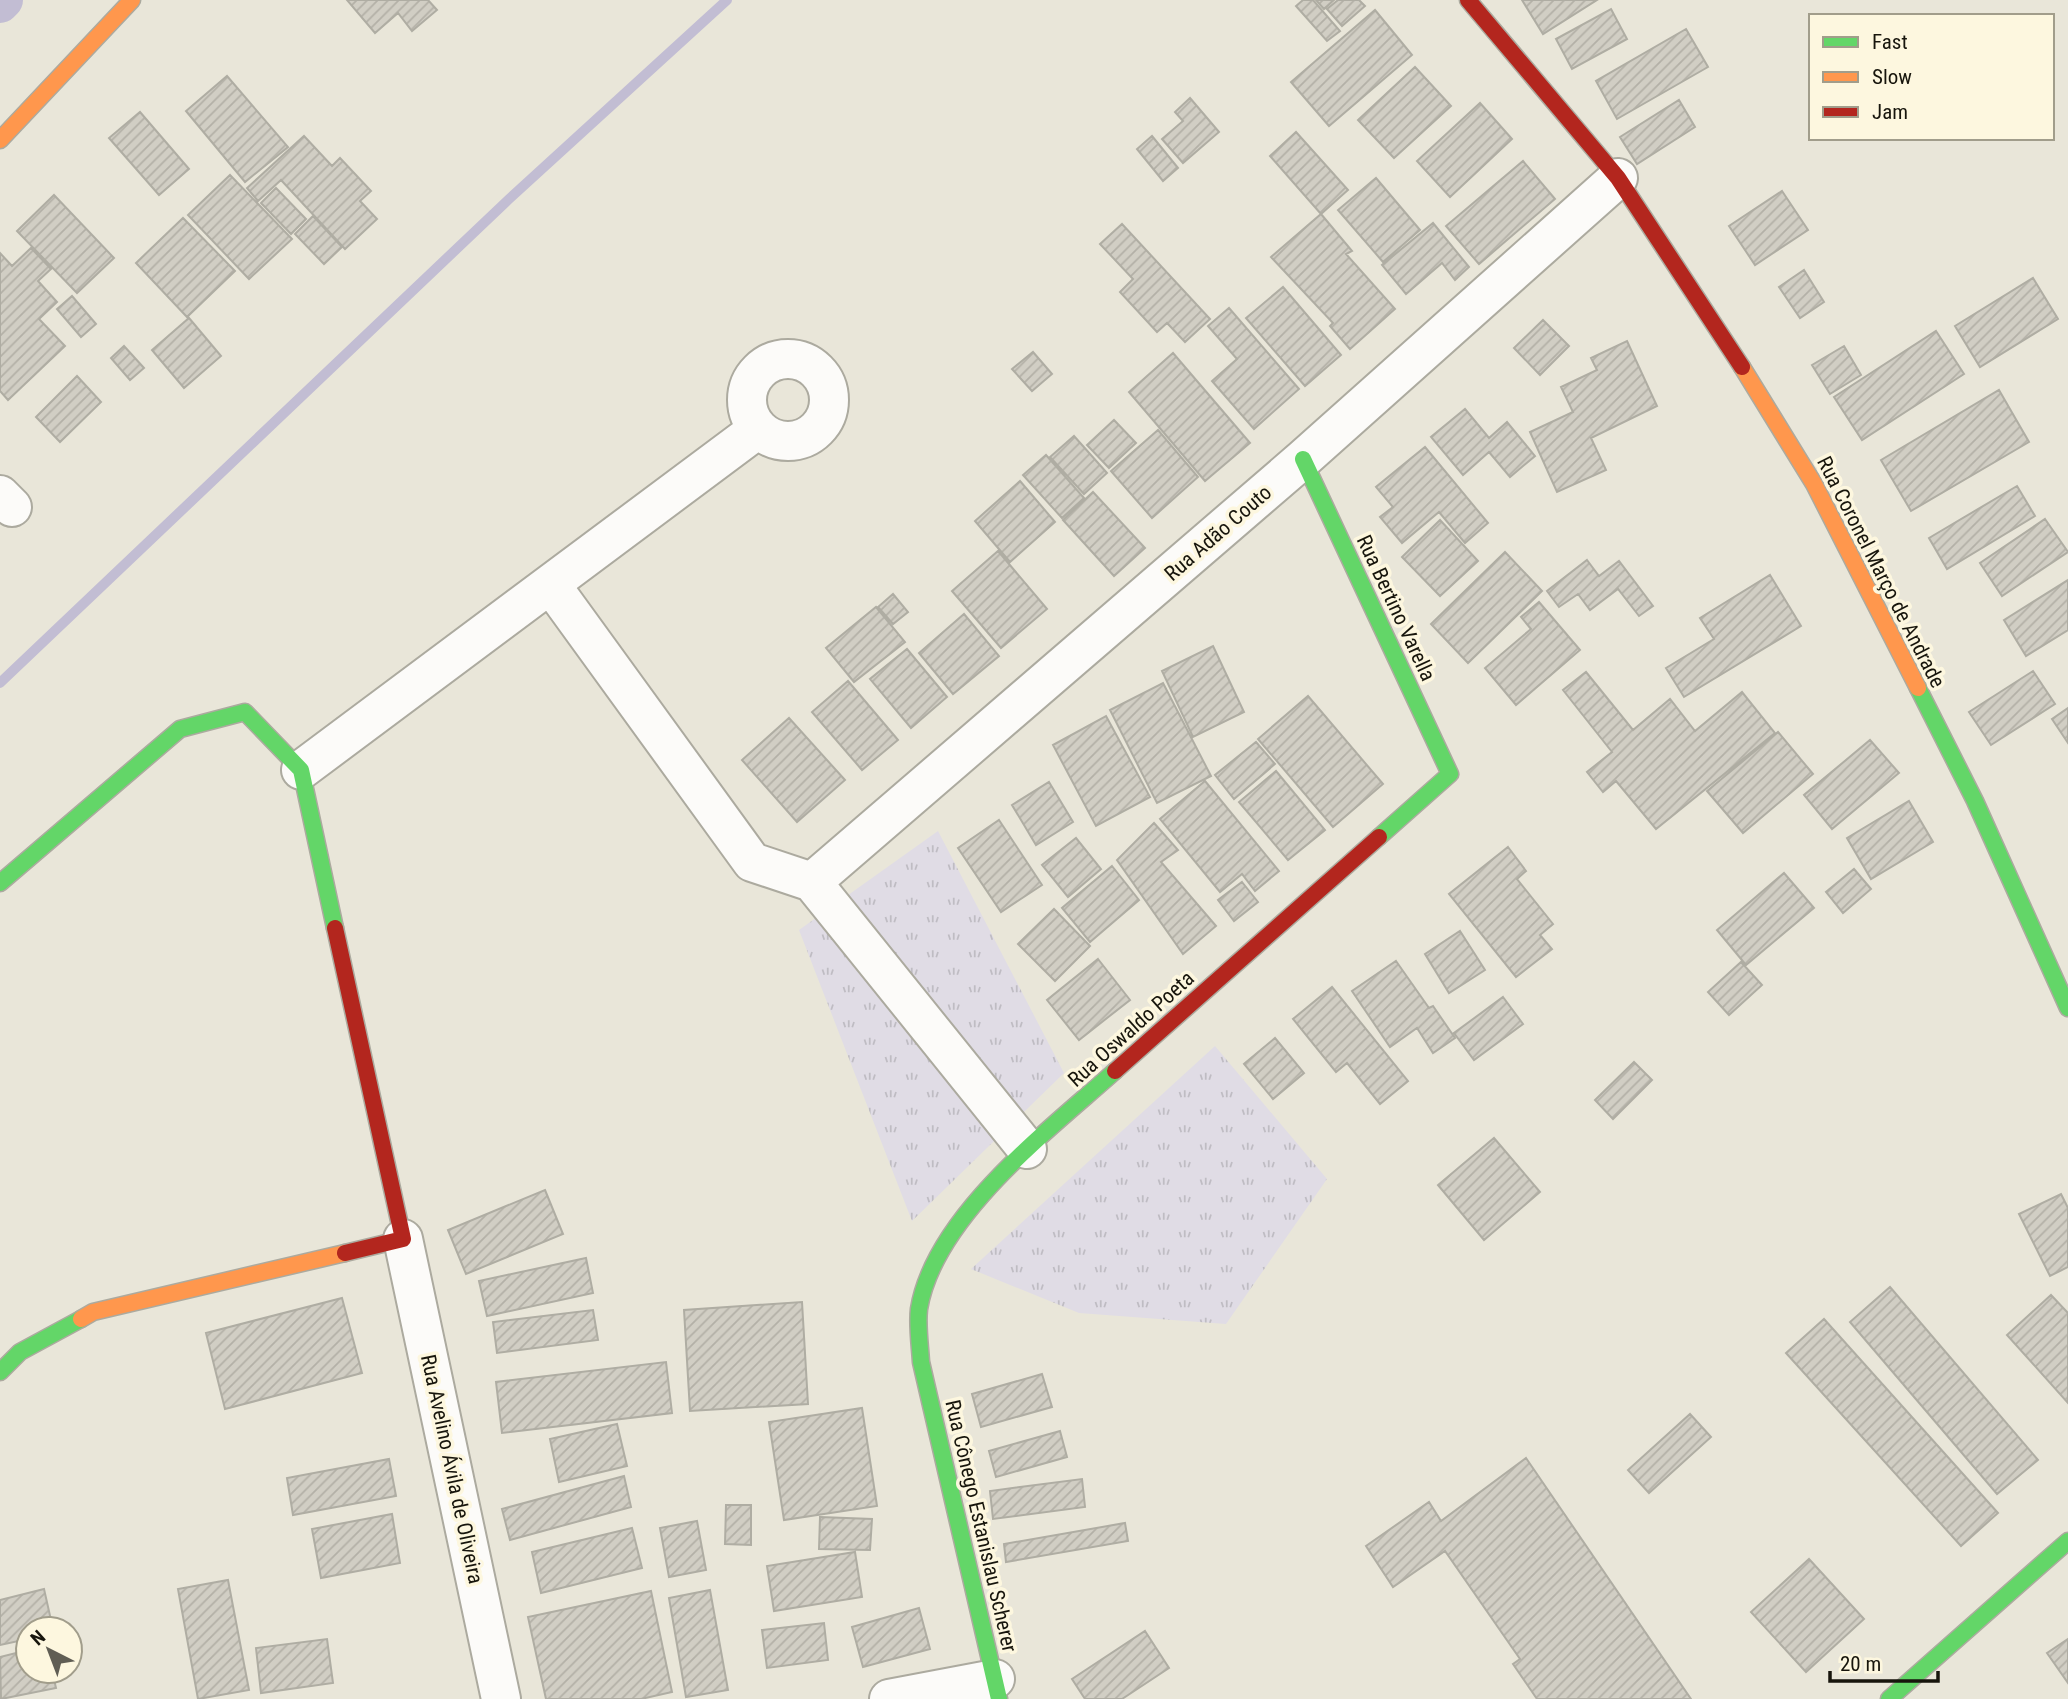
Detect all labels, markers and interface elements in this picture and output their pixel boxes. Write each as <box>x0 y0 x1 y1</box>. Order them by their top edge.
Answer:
legend <box>1809 14 2054 140</box>
text: Fast <box>1872 30 1908 54</box>
text: Slow <box>1872 65 1912 89</box>
text: Jam <box>1872 100 1908 124</box>
street label: Rua Coronel Março de Andrade <box>1812 452 1950 692</box>
street label: Rua Adão Couto <box>1160 480 1276 586</box>
street label: Rua Bertino Varella <box>1352 531 1440 685</box>
street label: Rua Oswaldo Poeta <box>1063 966 1199 1092</box>
street label: Rua Avelino Ávila de Oliveira <box>416 1352 488 1586</box>
street label: Rua Cônego Estanislau Scherer <box>940 1398 1022 1654</box>
north arrow <box>14 1615 84 1685</box>
text: N <box>26 1625 50 1650</box>
scale bar <box>1830 1640 1938 1684</box>
text: 20 m <box>1840 1652 1881 1676</box>

